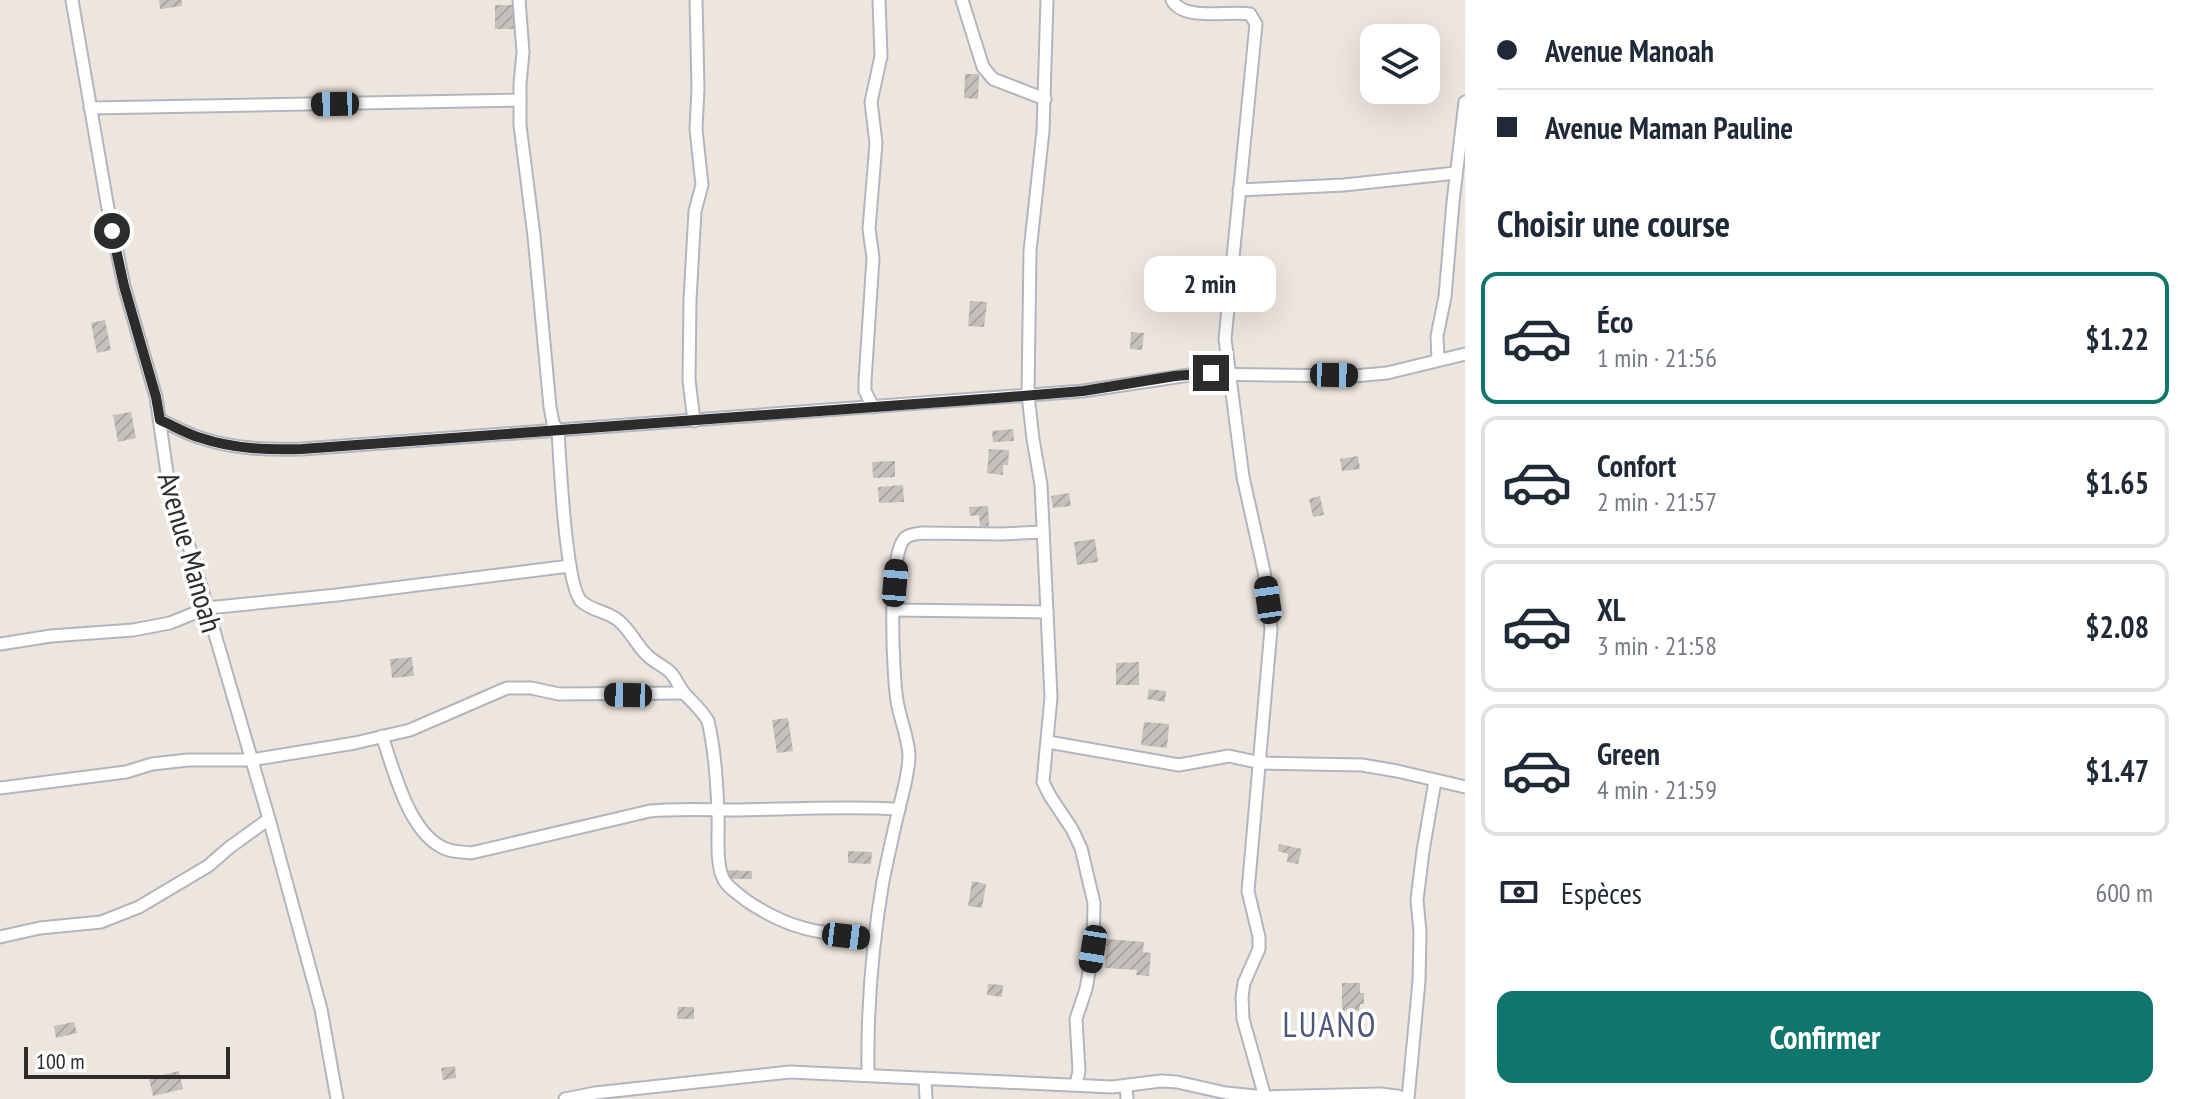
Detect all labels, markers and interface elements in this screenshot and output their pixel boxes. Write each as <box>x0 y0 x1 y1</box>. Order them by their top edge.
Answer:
map controls <box>1360 24 1440 104</box>
button: layers <box>1360 24 1440 104</box>
text: Avenue Manoah <box>1545 31 1714 70</box>
car <box>311 92 359 116</box>
text: Avenue Maman Pauline <box>1545 108 1793 147</box>
text: Choisir une course <box>1497 200 1730 247</box>
route start <box>94 213 130 249</box>
callout: 2 min <box>1145 257 1277 313</box>
text: 2 min <box>1184 267 1236 300</box>
icon: car <box>1501 302 1573 374</box>
text: Éco <box>1597 302 1633 341</box>
text: $1.22 <box>2085 319 2149 358</box>
text: 1 min · 21:56 <box>1597 341 1717 374</box>
route end <box>1193 355 1229 391</box>
car <box>1310 363 1358 387</box>
icon: car <box>1501 446 1573 518</box>
text: Confort <box>1597 446 1676 485</box>
text: $1.65 <box>2085 463 2149 502</box>
street label: Avenue Manoah <box>150 467 232 637</box>
text: 2 min · 21:57 <box>1597 485 1717 518</box>
car <box>881 558 909 608</box>
car <box>1253 575 1283 625</box>
icon: car <box>1501 590 1573 662</box>
text: XL <box>1597 590 1626 629</box>
text: $2.08 <box>2085 607 2149 646</box>
text: 3 min · 21:58 <box>1597 629 1717 662</box>
car <box>604 683 652 707</box>
icon: car <box>1501 734 1573 806</box>
text: Green <box>1597 734 1660 773</box>
text: $1.47 <box>2085 751 2149 790</box>
text: 4 min · 21:59 <box>1597 773 1717 806</box>
icon: cash <box>1497 870 1541 914</box>
text: Espèces <box>1561 873 1642 912</box>
text: 600 m <box>2095 876 2153 909</box>
car <box>821 921 871 951</box>
car <box>1077 923 1109 975</box>
button: Confirmer <box>1497 991 2153 1083</box>
district label: LUANO <box>1283 1002 1377 1046</box>
scale bar <box>24 1043 230 1079</box>
text: 100 m <box>36 1047 85 1075</box>

